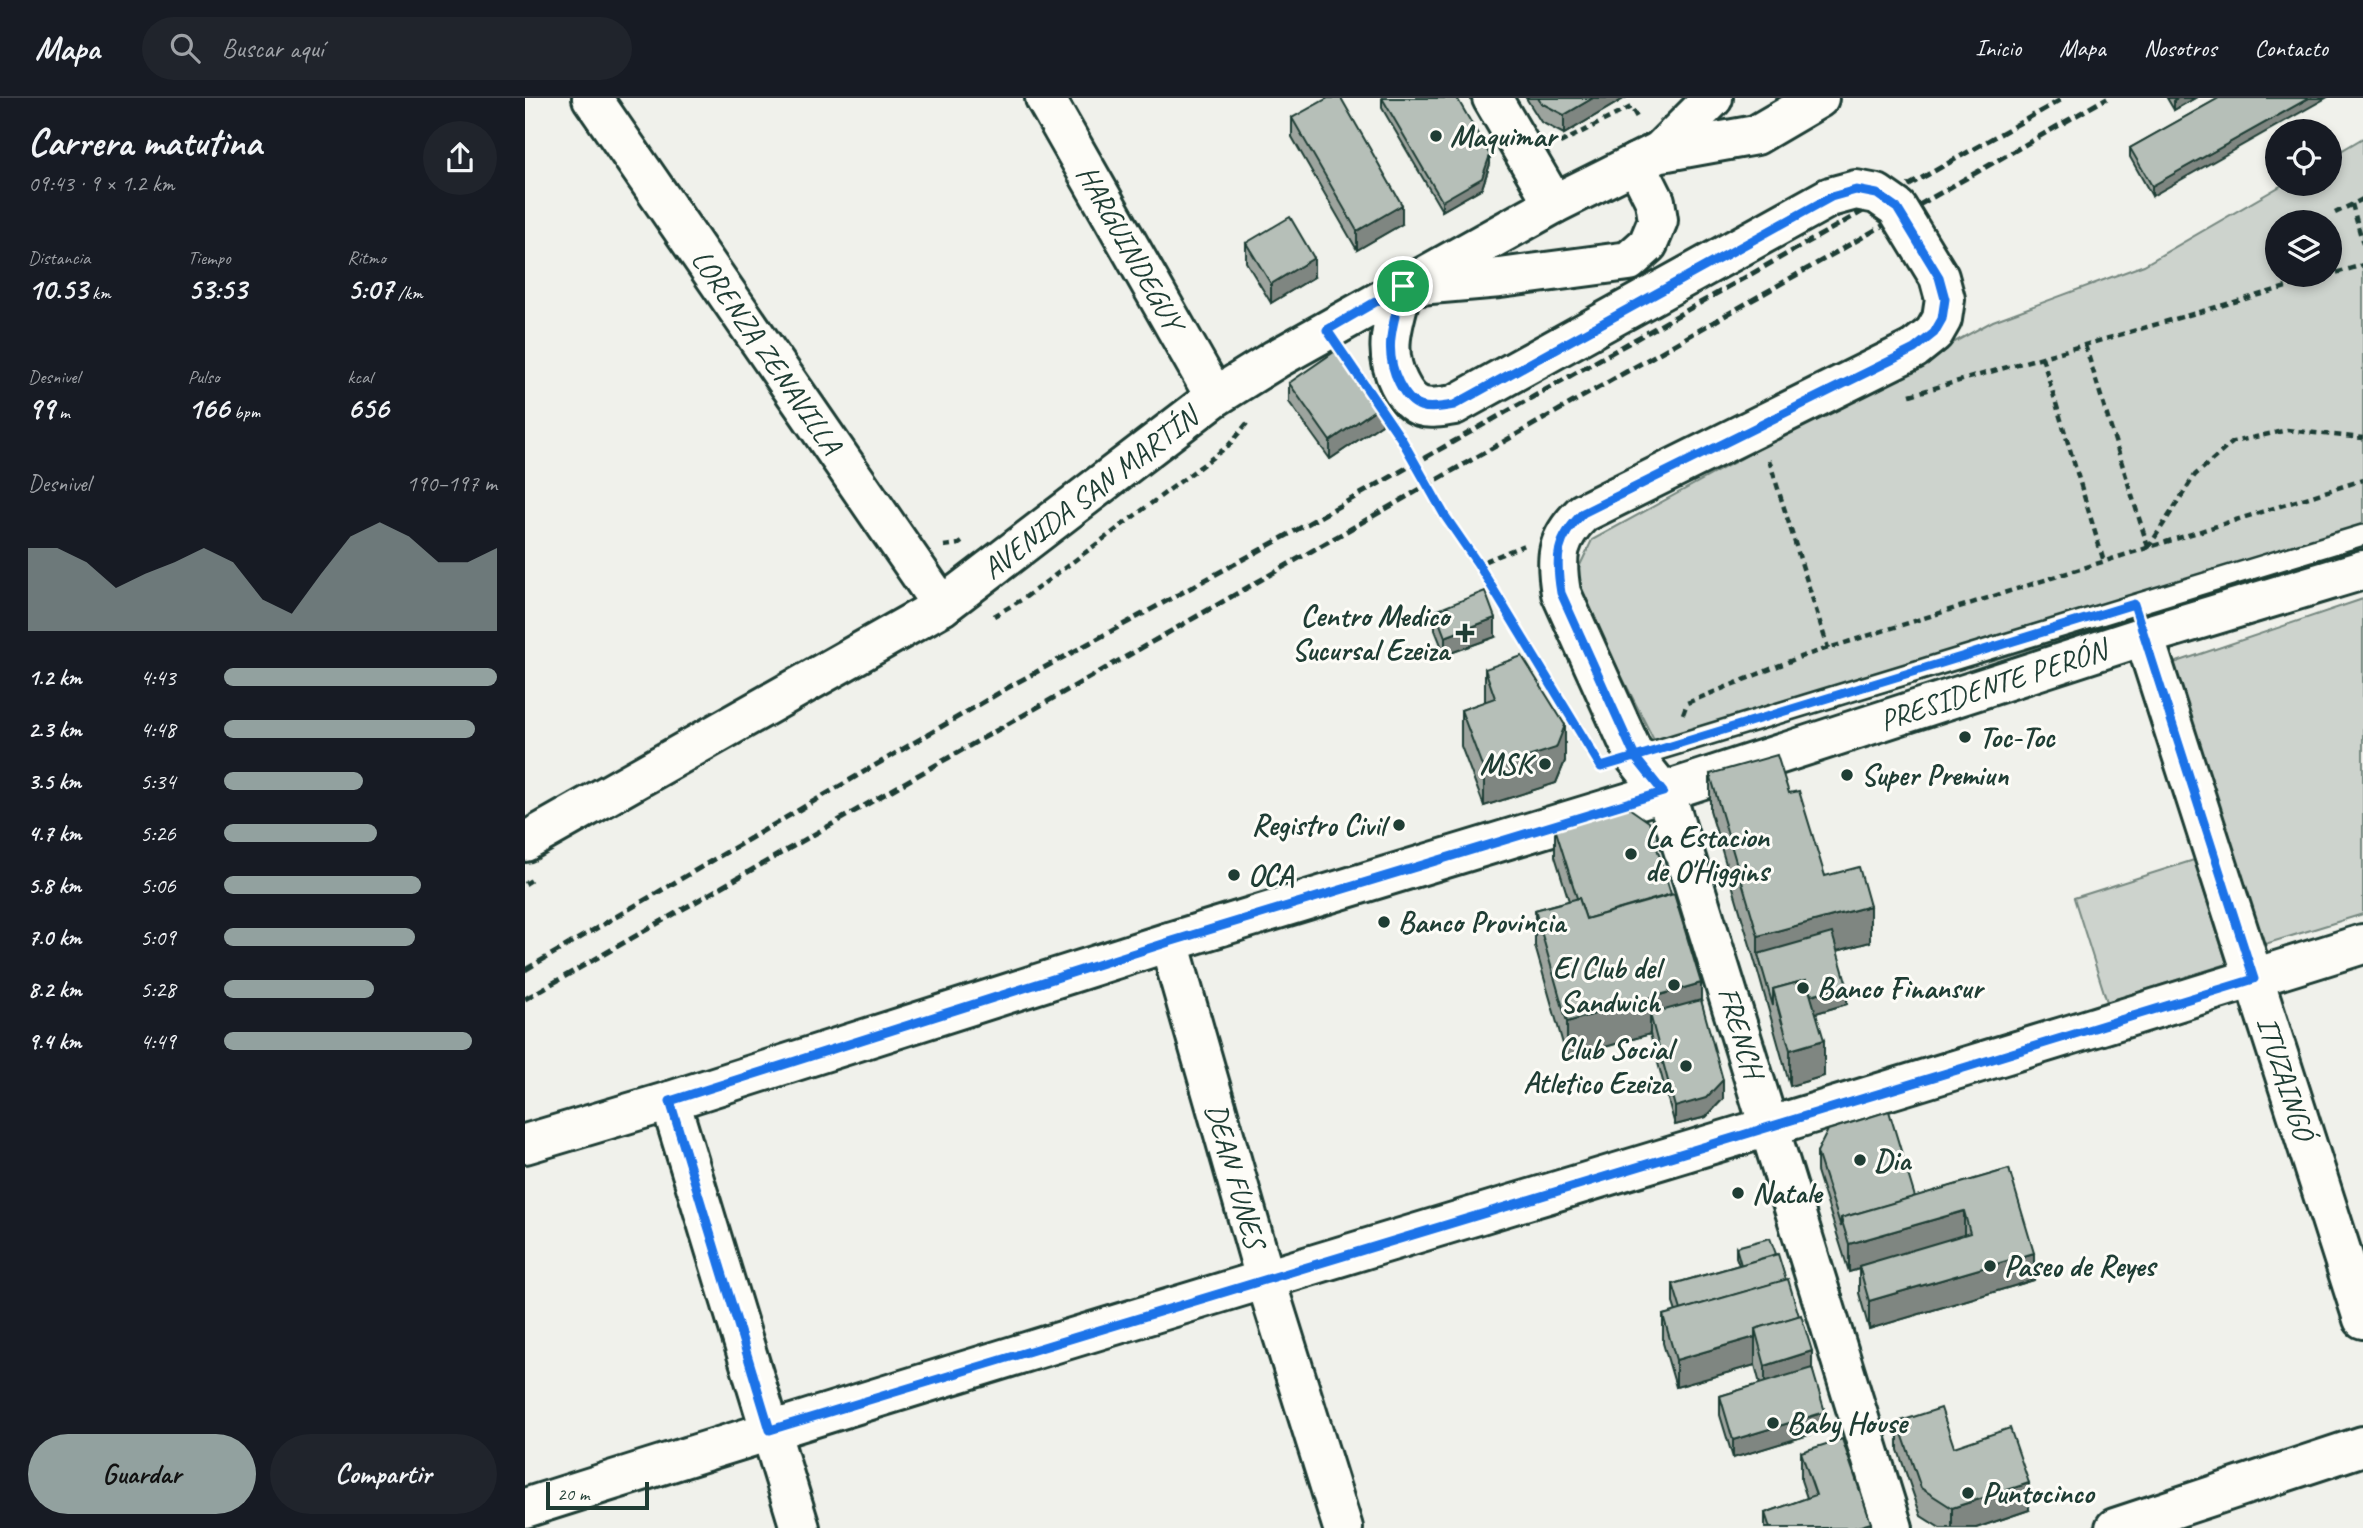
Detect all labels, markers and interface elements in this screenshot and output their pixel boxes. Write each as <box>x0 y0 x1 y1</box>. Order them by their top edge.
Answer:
search box <box>142 17 632 80</box>
text: Mapa <box>35 27 100 69</box>
icon: search <box>166 29 204 67</box>
text: Buscar aquí <box>222 32 324 65</box>
text: Inicio <box>1975 33 2021 63</box>
text: Mapa <box>2059 33 2106 63</box>
text: Nosotros <box>2144 33 2216 63</box>
text: Contacto <box>2254 33 2328 63</box>
place label: Maquimar <box>1450 117 1559 155</box>
text: Carrera matutina <box>28 119 262 166</box>
map controls <box>2265 119 2342 287</box>
button: locate <box>2265 119 2342 196</box>
button: share <box>423 121 497 195</box>
marker: Maquimar <box>1428 128 1444 144</box>
street label: HARGUINDEGUY <box>1068 158 1195 342</box>
text: 09:43 · 9 × 1.2 km <box>28 169 174 198</box>
button: layers <box>2265 210 2342 287</box>
street label: LORENZA ZENAVILLA <box>683 242 852 463</box>
text: Distancia <box>28 246 90 270</box>
text: Tiempo <box>188 246 231 270</box>
text: Ritmo <box>347 246 386 270</box>
pin <box>1373 256 1433 316</box>
icon: arrive <box>1384 267 1422 305</box>
text: 10.53 <box>28 270 87 308</box>
text: 53:53 <box>188 270 247 308</box>
text: 5:07 <box>347 270 393 308</box>
text: km <box>87 281 111 305</box>
text: /km <box>393 281 423 305</box>
text: Desnivel <box>28 365 80 389</box>
text: Pulso <box>188 365 220 389</box>
text: kcal <box>347 365 372 389</box>
text: 99 <box>28 389 54 427</box>
text: 166 <box>188 389 229 427</box>
text: 656 <box>347 389 389 427</box>
street label: AVENIDA SAN MARTÍN <box>974 396 1209 587</box>
text: m <box>54 400 70 424</box>
text: bpm <box>229 400 260 424</box>
text: Desnivel <box>28 469 90 498</box>
text: 190–197 m <box>406 469 497 498</box>
place label: Centro Medico Sucursal Ezeiza <box>1292 597 1452 669</box>
marker: Centro Medico Sucursal Ezeiza <box>1455 623 1475 643</box>
street label: PRESIDENTE PERÓN <box>1875 629 2116 739</box>
text: 1.2 km <box>28 663 82 692</box>
text: 4:43 <box>140 663 176 692</box>
text: 2.3 km <box>28 715 82 744</box>
text: 4:48 <box>140 715 176 744</box>
place label: Toc-Toc <box>1979 718 2056 756</box>
marker: Toc-Toc <box>1957 729 1973 745</box>
place label: MSK <box>1480 745 1537 783</box>
marker: MSK <box>1537 756 1553 772</box>
place label: Super Premiun <box>1861 756 2009 794</box>
text: 3.5 km <box>28 767 81 796</box>
text: 5:34 <box>140 767 176 796</box>
marker: Super Premiun <box>1839 767 1855 783</box>
place label: Registro Civil <box>1251 806 1391 844</box>
marker: Registro Civil <box>1391 817 1407 833</box>
place label: La Estacion de O'Higgins <box>1645 818 1772 890</box>
text: 4.7 km <box>28 819 81 848</box>
text: 5:26 <box>140 819 176 848</box>
marker: La Estacion de O'Higgins <box>1623 846 1639 862</box>
place label: OCA <box>1248 856 1294 894</box>
marker: OCA <box>1226 867 1242 883</box>
text: 5.8 km <box>28 871 81 900</box>
text: 5:06 <box>140 871 176 900</box>
place label: Banco Provincia <box>1398 903 1567 941</box>
marker: Banco Provincia <box>1376 914 1392 930</box>
text: 7.0 km <box>28 923 81 952</box>
text: 5:09 <box>140 923 176 952</box>
place label: El Club del Sandwich <box>1553 949 1666 1021</box>
place label: Banco Finansur <box>1817 969 1985 1007</box>
text: 8.2 km <box>28 975 82 1004</box>
text: 5:28 <box>140 975 176 1004</box>
marker: El Club del Sandwich <box>1666 977 1682 993</box>
marker: Banco Finansur <box>1795 980 1811 996</box>
street label: FRENCH <box>1709 982 1774 1086</box>
street label: ITUZAINGÓ <box>2248 1012 2324 1148</box>
text: 9.4 km <box>28 1027 81 1056</box>
text: 4:49 <box>140 1027 176 1056</box>
place label: Club Social Atletico Ezeiza <box>1523 1030 1678 1102</box>
marker: Club Social Atletico Ezeiza <box>1678 1058 1694 1074</box>
street label: DEAN FUNES <box>1197 1099 1275 1256</box>
place label: Dia <box>1874 1141 1913 1179</box>
marker: Dia <box>1852 1152 1868 1168</box>
place label: Natale <box>1752 1174 1824 1212</box>
marker: Natale <box>1730 1185 1746 1201</box>
place label: Paseo de Reyes <box>2004 1247 2158 1285</box>
marker: Paseo de Reyes <box>1982 1258 1998 1274</box>
place label: Baby House <box>1787 1404 1910 1443</box>
marker: Baby House <box>1765 1415 1781 1431</box>
button: Guardar <box>28 1434 256 1514</box>
button: Compartir <box>270 1434 497 1514</box>
place label: Puntocinco <box>1982 1474 2096 1512</box>
scale bar <box>546 1479 649 1511</box>
text: 20 m <box>557 1482 589 1506</box>
marker: Puntocinco <box>1960 1485 1976 1501</box>

